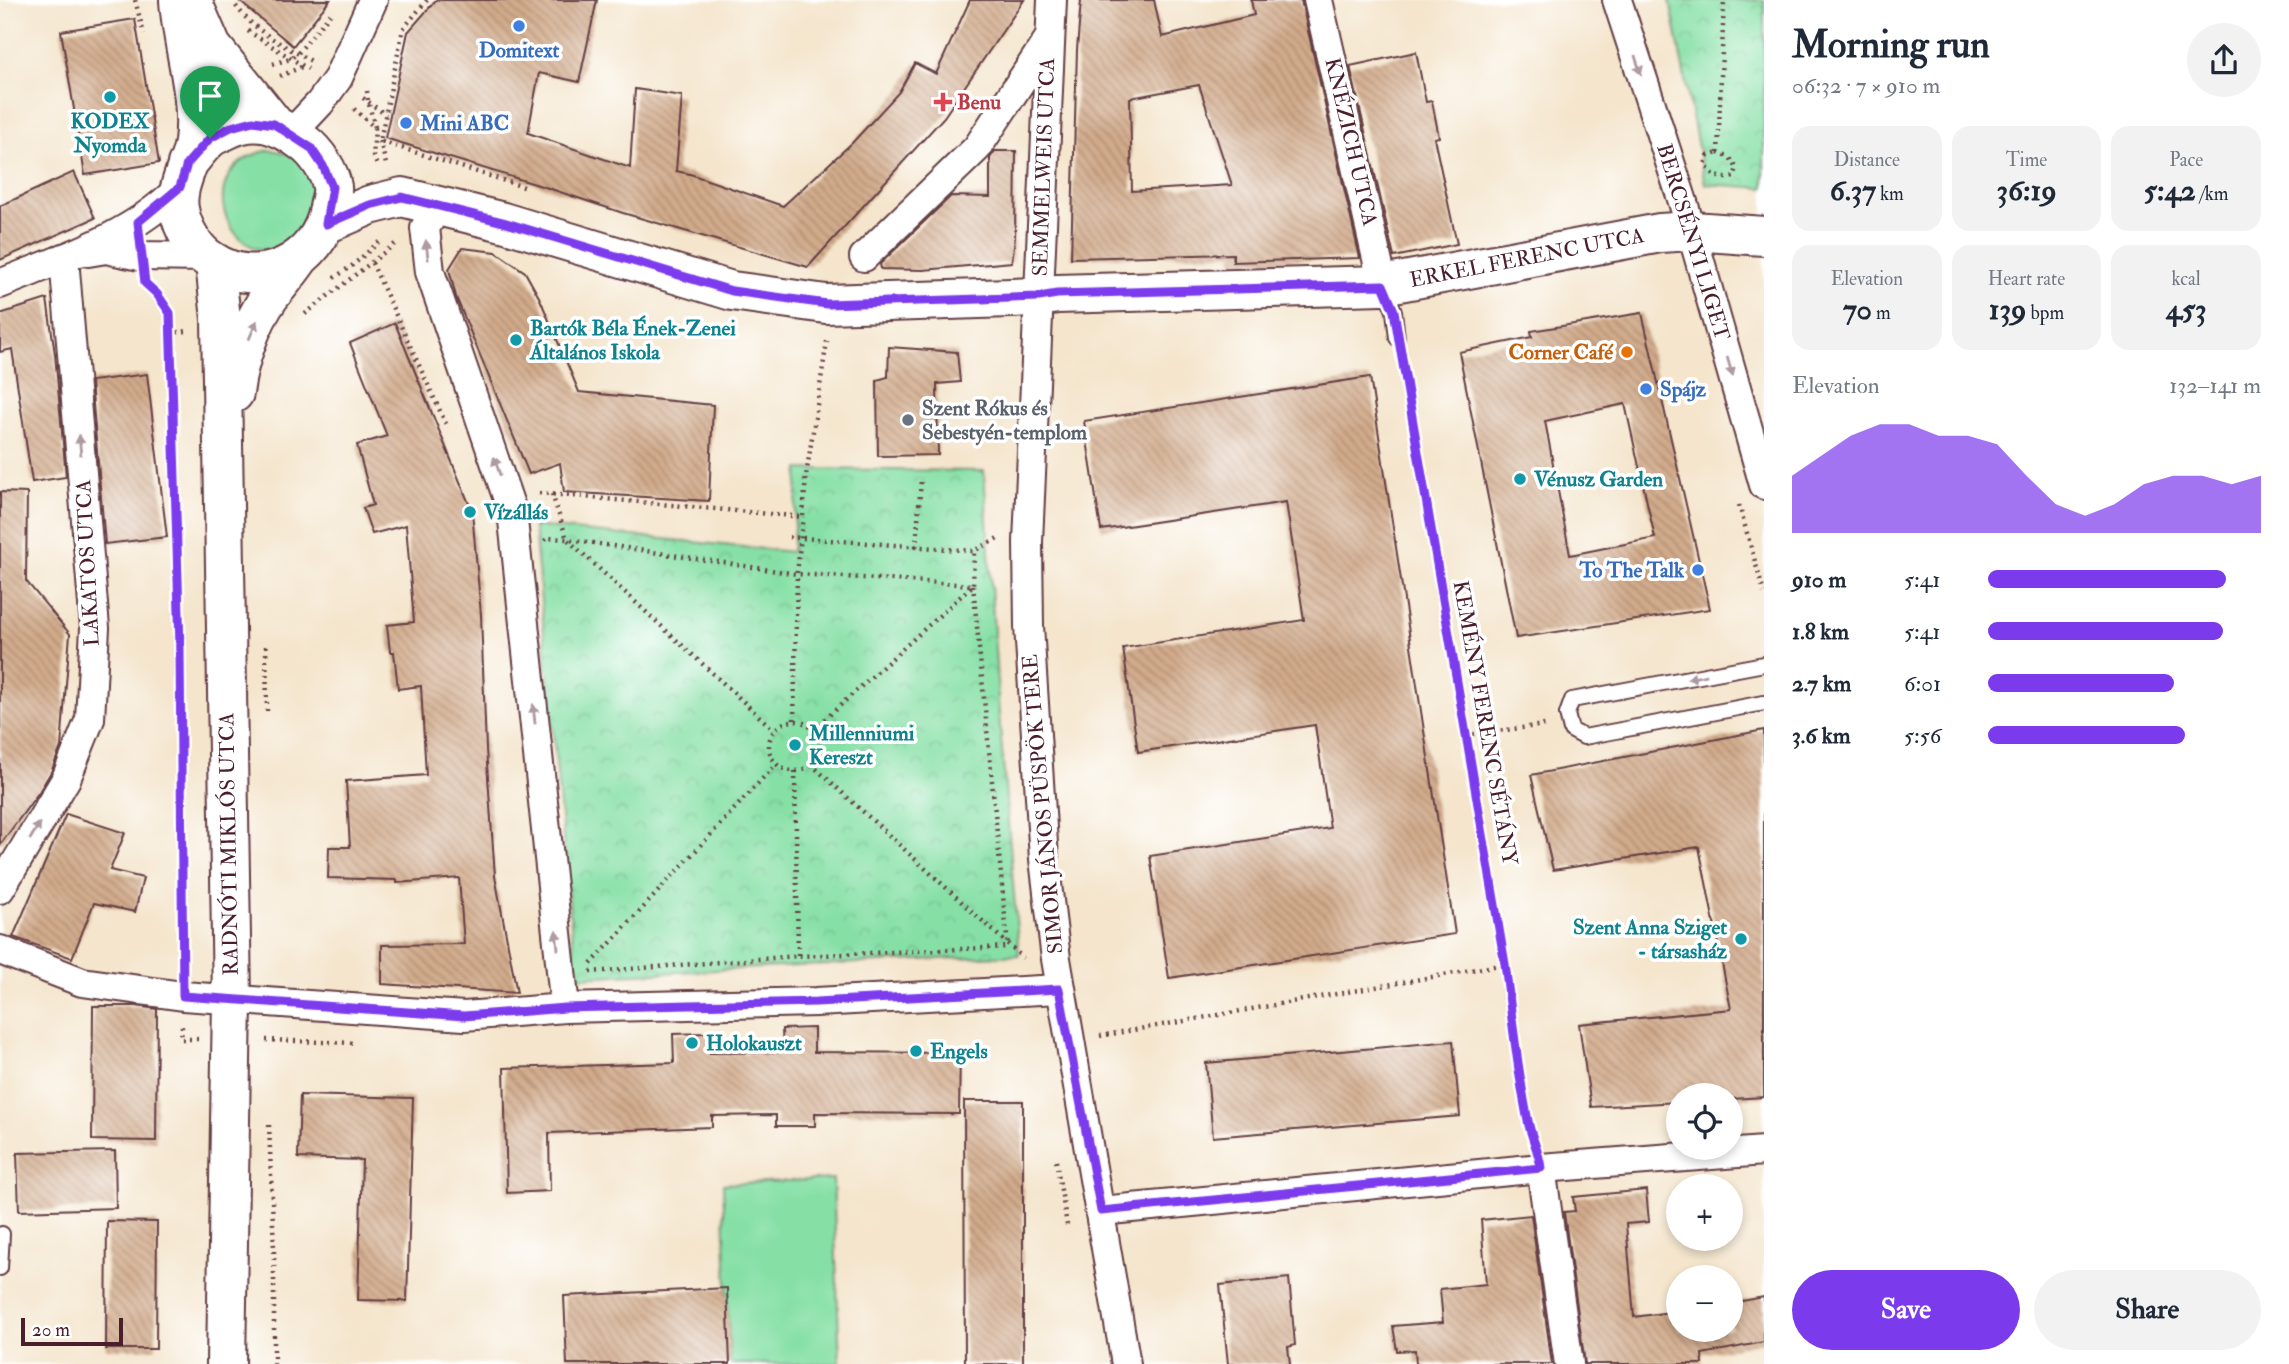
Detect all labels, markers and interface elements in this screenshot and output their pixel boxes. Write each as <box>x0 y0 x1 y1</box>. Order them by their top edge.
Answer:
marker: Domitext <box>511 18 527 34</box>
text: Morning run <box>1792 21 1990 69</box>
button: share <box>2187 23 2261 97</box>
place label: Domitext <box>479 37 560 64</box>
one-way arrow <box>1633 54 1644 75</box>
street label: KNÉZICH UTCA <box>1319 55 1383 229</box>
street label: SEMMELWEIS UTCA <box>1027 57 1061 277</box>
pin <box>180 66 240 138</box>
text: 06:32 · 7 × 910 m <box>1792 71 1940 100</box>
icon: arrive <box>191 77 229 115</box>
marker: KODEX Nyomda <box>102 89 118 105</box>
place label: Benu <box>957 89 1001 116</box>
marker: Benu <box>935 94 951 110</box>
place label: KODEX Nyomda <box>70 108 150 159</box>
place label: Mini ABC <box>419 110 509 137</box>
marker: Mini ABC <box>398 115 414 131</box>
street label: BERCSÉNYI LIGET <box>1650 140 1736 344</box>
text: Distance <box>1834 148 1900 172</box>
text: Time <box>2006 148 2047 172</box>
text: Pace <box>2169 148 2203 172</box>
text: 6.37 <box>1830 172 1876 209</box>
text: 36:19 <box>1996 172 2057 209</box>
text: 5:42 <box>2144 172 2196 209</box>
text: km <box>1876 182 1904 206</box>
text: /km <box>2196 182 2229 206</box>
street label: ERKEL FERENC UTCA <box>1407 222 1647 294</box>
one-way arrow <box>422 238 433 260</box>
text: Elevation <box>1831 267 1903 291</box>
text: Heart rate <box>1988 267 2065 291</box>
text: kcal <box>2172 267 2201 291</box>
text: 70 <box>1843 291 1872 328</box>
text: 139 <box>1989 291 2026 328</box>
text: 453 <box>2166 291 2207 328</box>
text: m <box>1872 301 1891 325</box>
text: bpm <box>2026 301 2064 325</box>
place label: Bartók Béla Ének-Zenei Általános Iskola <box>529 315 736 366</box>
one-way arrow <box>248 319 259 340</box>
marker: Bartók Béla Ének-Zenei Általános Iskola <box>508 332 524 348</box>
place label: Corner Café <box>1508 339 1614 366</box>
marker: Corner Café <box>1619 344 1635 360</box>
one-way arrow <box>1726 357 1736 378</box>
text: Elevation <box>1792 371 1880 400</box>
text: 132–141 m <box>2169 371 2261 400</box>
place label: Spájz <box>1660 376 1707 403</box>
marker: Spájz <box>1638 381 1654 397</box>
place label: Szent Rókus és Sebestyén-templom <box>922 395 1088 446</box>
marker: Szent Rókus és Sebestyén-templom <box>900 412 916 428</box>
one-way arrow <box>74 434 85 456</box>
one-way arrow <box>491 455 502 476</box>
place label: Vénusz Garden <box>1533 466 1663 493</box>
marker: Vénusz Garden <box>1512 471 1528 487</box>
street label: LAKATOS UTCA <box>70 479 106 647</box>
place label: Vízállás <box>483 499 548 526</box>
marker: Vízállás <box>462 504 478 520</box>
place label: To The Talk <box>1578 557 1685 584</box>
marker: To The Talk <box>1690 562 1706 578</box>
text: 910 m <box>1792 565 1846 594</box>
text: 5:41 <box>1904 565 1940 594</box>
street label: KEMÉNY FERENC SÉTÁNY <box>1447 578 1523 868</box>
text: 1.8 km <box>1792 617 1849 646</box>
text: 5:41 <box>1904 617 1940 646</box>
street label: SIMOR JÁNOS PÜSPÖK TERE <box>1016 653 1070 955</box>
text: 2.7 km <box>1792 669 1851 698</box>
text: 6:01 <box>1904 669 1941 698</box>
one-way arrow <box>1686 672 1708 683</box>
one-way arrow <box>528 703 539 725</box>
street label: RADNÓTI MIKLÓS UTCA <box>213 712 245 976</box>
place label: Millenniumi Kereszt <box>808 720 915 771</box>
text: 3.6 km <box>1792 721 1851 750</box>
text: 5:56 <box>1904 721 1941 750</box>
marker: Millenniumi Kereszt <box>787 737 803 753</box>
one-way arrow <box>29 821 42 840</box>
place label: Szent Anna Sziget - társasház <box>1573 914 1728 965</box>
one-way arrow <box>552 929 563 951</box>
marker: Szent Anna Sziget - társasház <box>1733 931 1749 947</box>
place label: Holokauszt <box>706 1030 802 1057</box>
marker: Holokauszt <box>684 1035 700 1051</box>
place label: Engels <box>930 1038 988 1065</box>
marker: Engels <box>908 1043 924 1059</box>
map controls <box>1666 1083 1743 1342</box>
button: locate <box>1666 1083 1743 1160</box>
button: + <box>1666 1174 1743 1251</box>
button: − <box>1666 1265 1743 1342</box>
button: Save <box>1792 1270 2020 1350</box>
button: Share <box>2034 1270 2261 1350</box>
scale bar <box>21 1315 122 1347</box>
text: 20 m <box>32 1318 70 1342</box>

